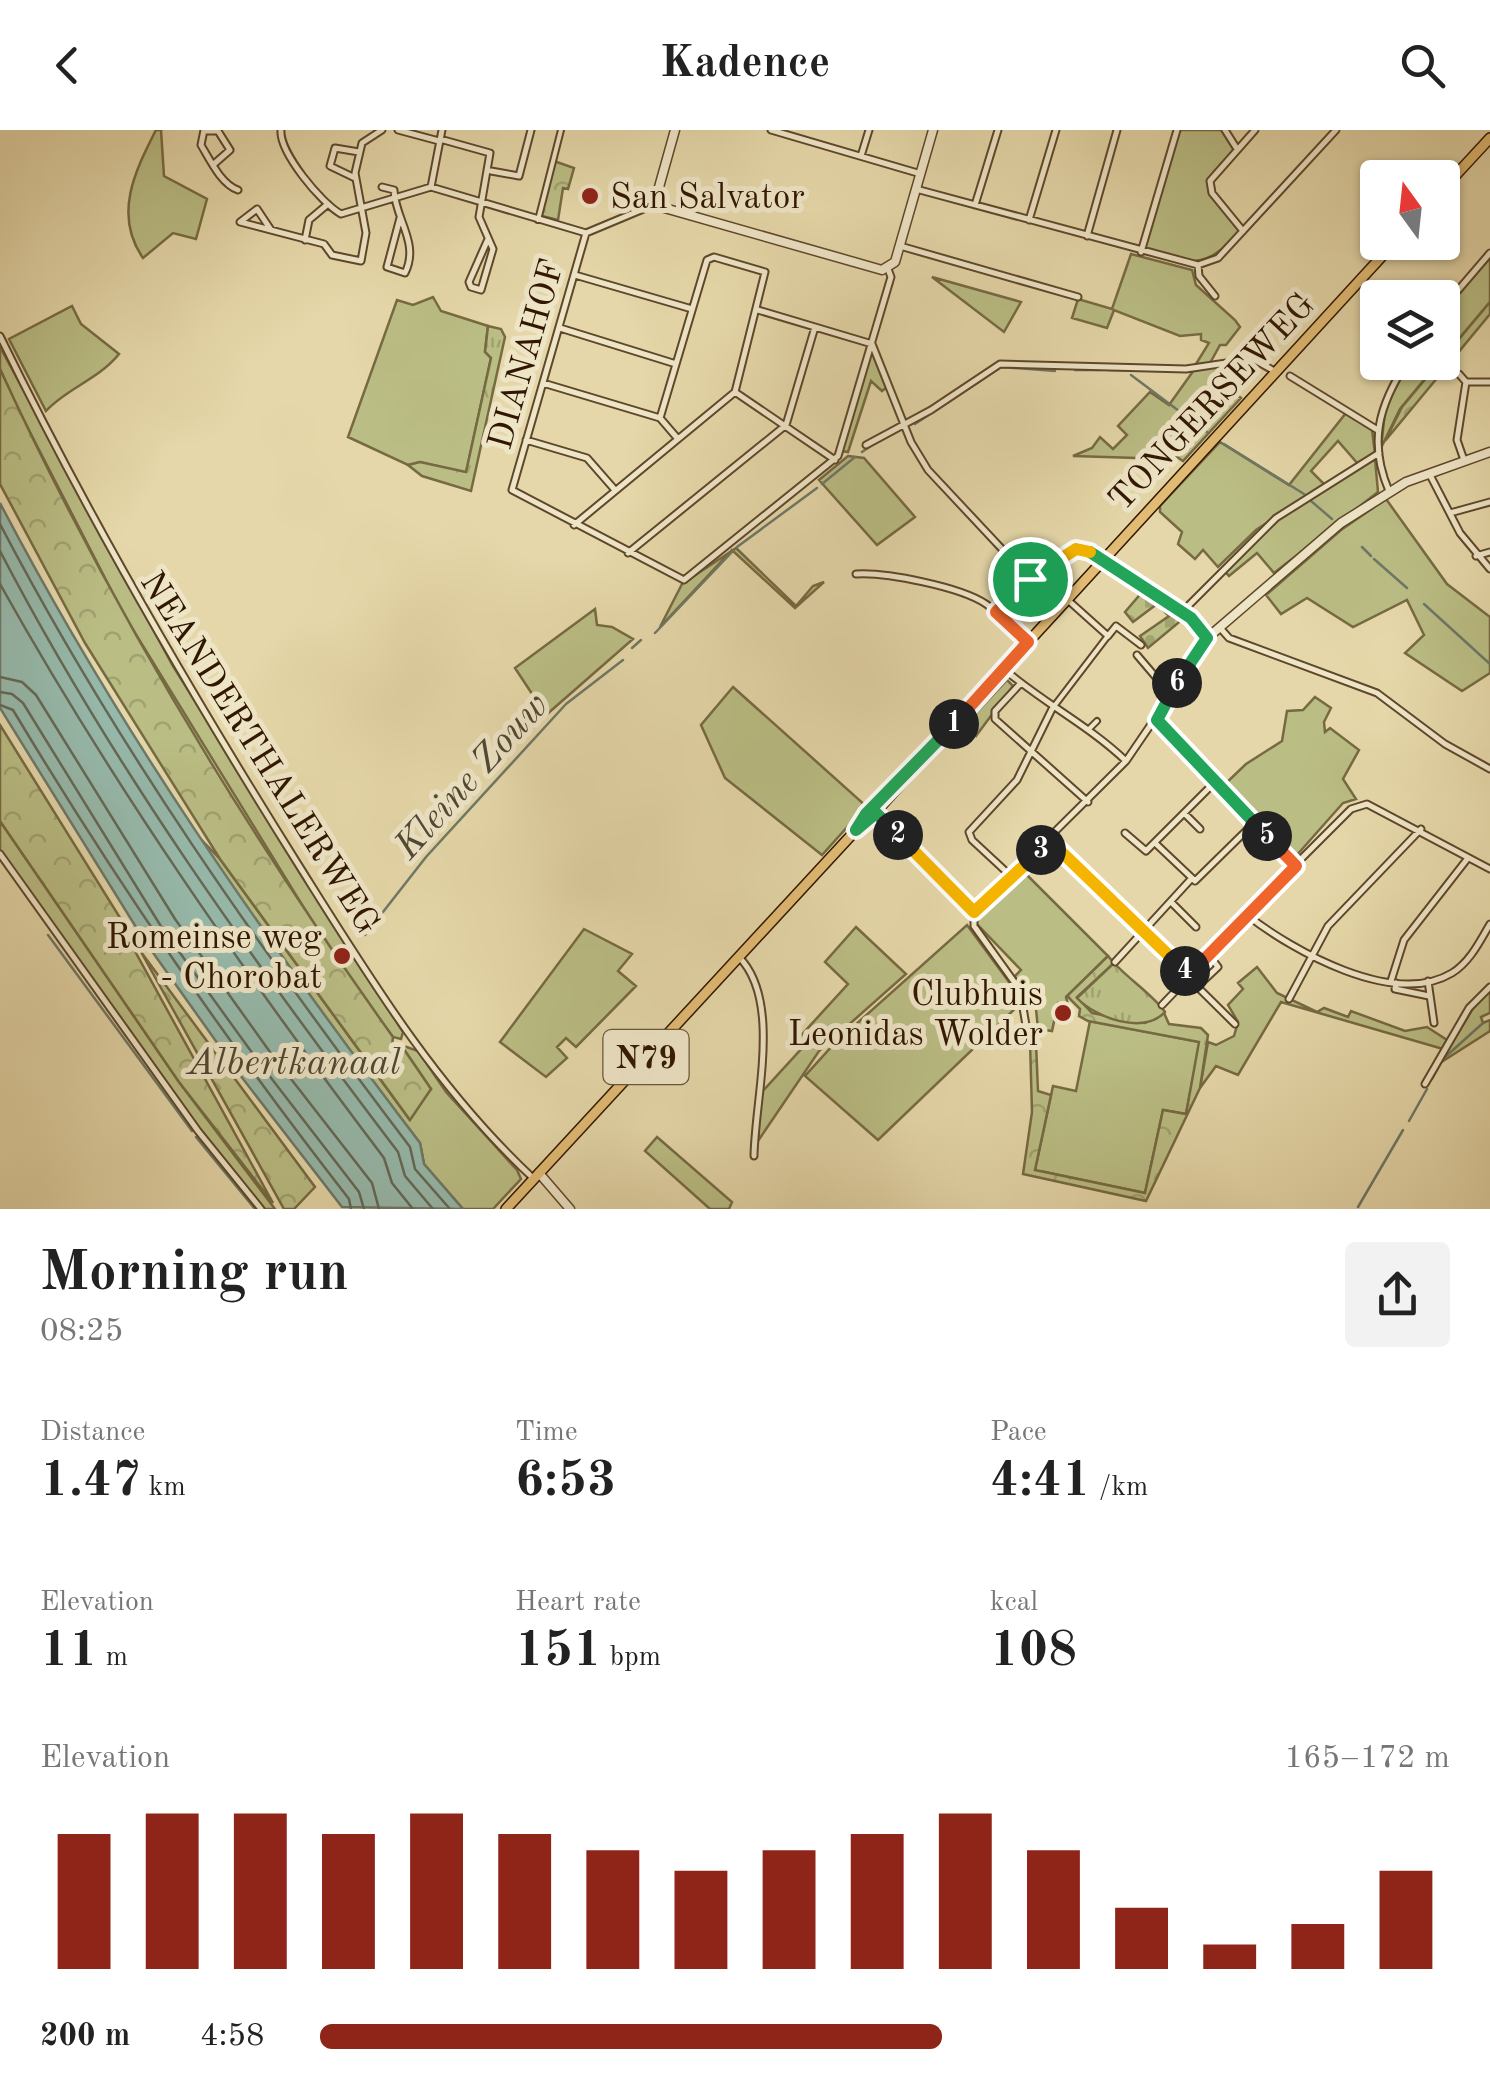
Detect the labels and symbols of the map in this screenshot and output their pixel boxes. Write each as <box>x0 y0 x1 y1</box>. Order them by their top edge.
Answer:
north arrow <box>1360 160 1460 260</box>
place label: San Salvator <box>610 181 805 216</box>
marker: San Salvator <box>579 185 601 207</box>
street label: DIANAHOF <box>484 256 571 454</box>
street label: TONGERSEWEG <box>1103 287 1322 518</box>
pin <box>988 537 1073 622</box>
street label: NEANDERTHALERWEG <box>133 566 385 941</box>
pin: 6 <box>1152 658 1202 708</box>
water label: Kleine Zouw <box>388 687 556 868</box>
pin: 1 <box>929 699 979 749</box>
pin: 2 <box>873 810 923 860</box>
pin: 5 <box>1242 811 1292 861</box>
pin: 3 <box>1016 825 1066 875</box>
place label: Romeinse weg - Chorobat <box>106 921 322 996</box>
marker: Romeinse weg - Chorobat <box>331 945 353 967</box>
pin: 4 <box>1160 946 1210 996</box>
place label: Clubhuis Leonidas Wolder <box>788 978 1043 1053</box>
marker: Clubhuis Leonidas Wolder <box>1052 1002 1074 1024</box>
road number: N79 <box>604 1030 688 1084</box>
water label: Albertkanaal <box>185 1045 401 1083</box>

